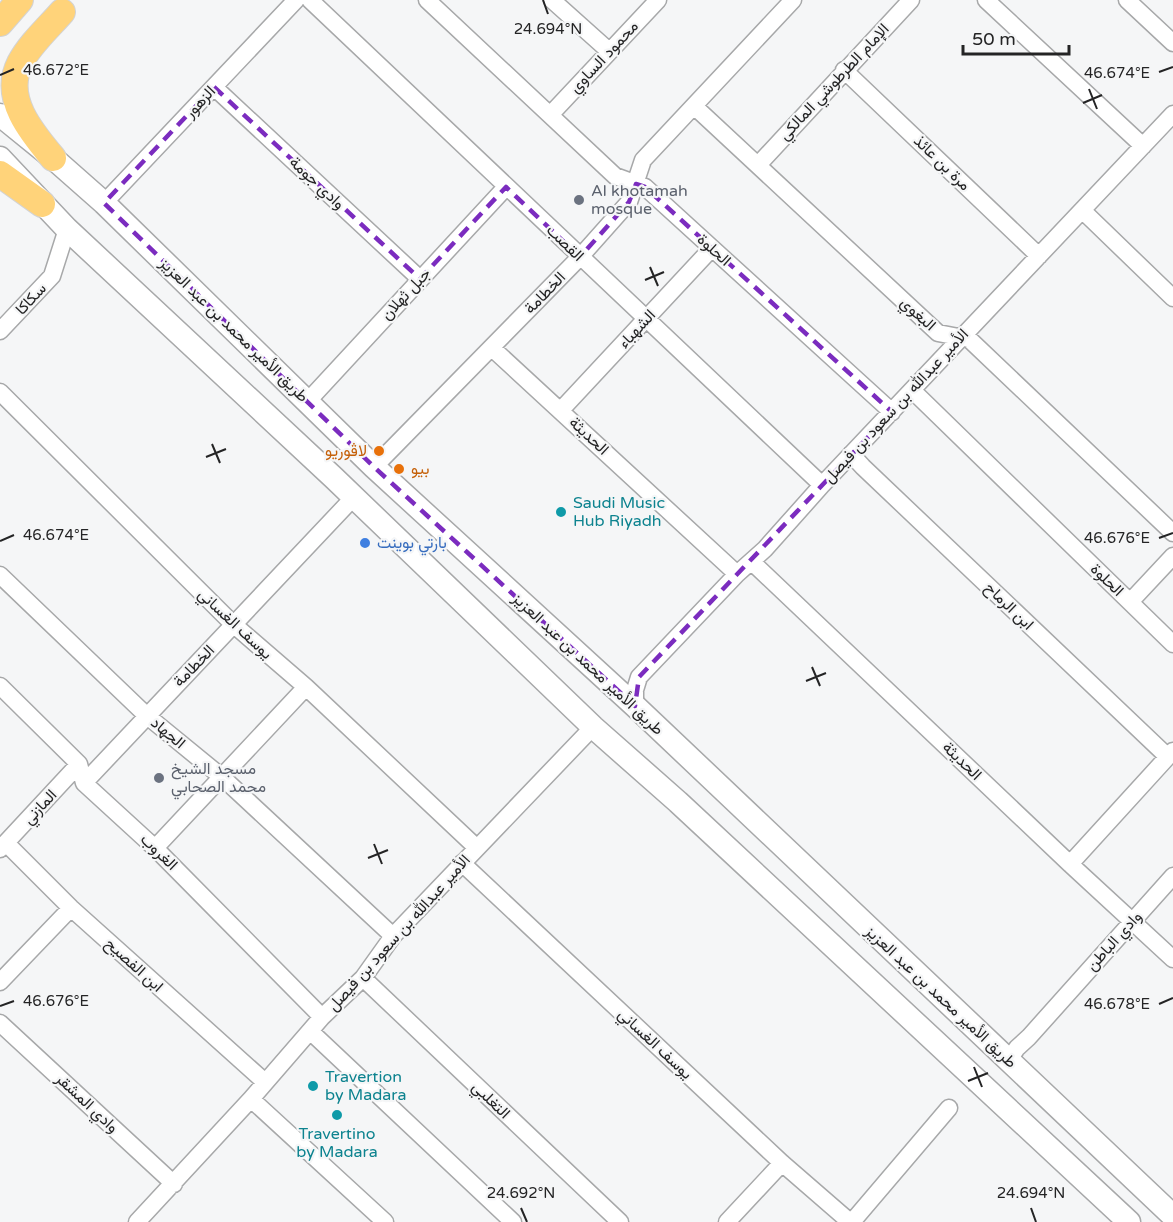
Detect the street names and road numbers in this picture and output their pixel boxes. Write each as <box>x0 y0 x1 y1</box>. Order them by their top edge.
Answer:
street label: محمود الساوي <box>565 17 645 99</box>
street label: الإمام الطرطوشي المالكي <box>775 19 896 147</box>
street label: الزهور <box>179 82 220 123</box>
street label: مرة بن عائذ <box>909 131 975 195</box>
street label: وادي جومة <box>283 152 349 216</box>
street label: القصب <box>542 220 588 266</box>
street label: الحلوة <box>693 230 735 270</box>
street label: طريق الأمير محمد بن عبد العزيز <box>154 253 313 407</box>
street label: جبل ثهلان <box>377 263 435 324</box>
street label: الخطامة <box>520 268 570 318</box>
street label: سكاكا <box>11 279 51 319</box>
street label: البغوي <box>894 293 940 338</box>
street label: الشهباء <box>614 305 660 353</box>
street label: الأمير عبدالله بن سعود بن فيصل <box>819 325 973 487</box>
street label: الحديثة <box>565 413 613 459</box>
street label: الحلوة <box>1086 559 1128 601</box>
street label: ابن الرماح <box>979 578 1038 635</box>
street label: يوسف الغساني <box>191 584 277 666</box>
street label: طريق الأمير محمد بن عبد العزيز <box>507 588 668 739</box>
street label: الخطامة <box>169 641 219 691</box>
street label: الجهاد <box>147 713 189 753</box>
street label: الحديثة <box>938 737 986 785</box>
street label: المازني <box>19 785 63 831</box>
street label: الغروب <box>136 829 182 875</box>
street label: الأمير عبدالله بن سعود بن فيصل <box>323 851 475 1015</box>
street label: وادي الباطن <box>1082 907 1148 977</box>
street label: طريق الأمير محمد بن عبد العزيز <box>860 921 1021 1072</box>
street label: ابن الفصيح <box>100 934 167 997</box>
street label: يوسف الغساني <box>611 1004 697 1086</box>
street label: وادي المشقر <box>48 1068 123 1139</box>
street label: التغلبي <box>466 1077 514 1125</box>

